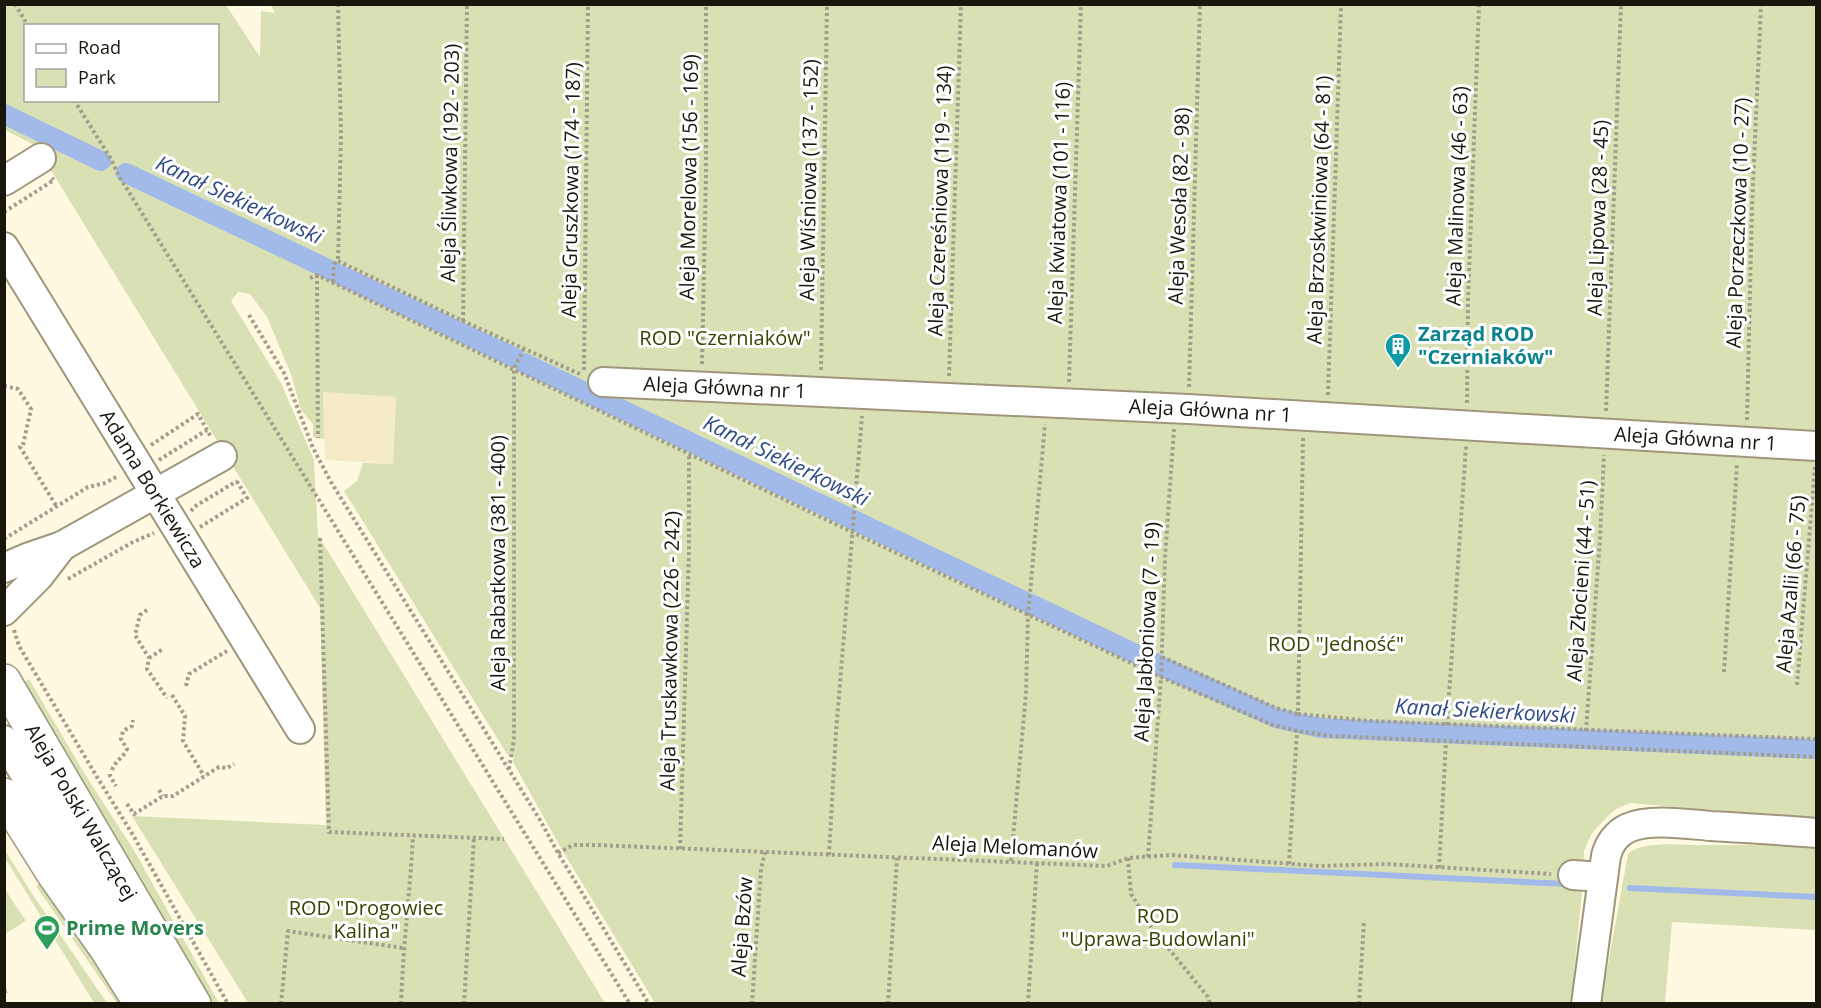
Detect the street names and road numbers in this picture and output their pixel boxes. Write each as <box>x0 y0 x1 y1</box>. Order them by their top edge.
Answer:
street label: Aleja Śliwkowa (192 - 203) <box>434 43 465 282</box>
street label: Aleja Morelowa (156 - 169) <box>673 54 704 300</box>
street label: Aleja Wiśniowa (137 - 152) <box>793 59 824 301</box>
street label: Aleja Gruszkowa (174 - 187) <box>555 62 586 318</box>
street label: Aleja Czereśniowa (119 - 134) <box>921 65 958 337</box>
street label: Aleja Brzoskwiniowa (64 - 81) <box>1300 75 1337 345</box>
street label: Aleja Kwiatowa (101 - 116) <box>1041 81 1076 325</box>
street label: Aleja Malinowa (46 - 63) <box>1439 86 1474 306</box>
street label: Aleja Porzeczkowa (10 - 27) <box>1720 97 1755 349</box>
street label: Aleja Wesoła (82 - 98) <box>1162 107 1195 305</box>
street label: Aleja Lipowa (28 - 45) <box>1581 119 1614 317</box>
street label: Aleja Główna nr 1 <box>643 370 807 404</box>
street label: Aleja Główna nr 1 <box>1128 392 1293 428</box>
street label: Adama Borkiewicza <box>94 404 212 573</box>
street label: Aleja Główna nr 1 <box>1613 420 1778 457</box>
street label: Aleja Rabatkowa (381 - 400) <box>484 435 511 691</box>
street label: Aleja Złocieni (44 - 51) <box>1560 479 1601 682</box>
street label: Aleja Azalii (66 - 75) <box>1769 494 1812 674</box>
street label: Aleja Truskawkowa (226 - 242) <box>654 511 685 791</box>
street label: Aleja Jabłoniowa (7 - 19) <box>1127 521 1166 743</box>
street label: Aleja Polski Walczącej <box>19 719 144 905</box>
street label: Aleja Melomanów <box>931 829 1099 864</box>
street label: Aleja Bzów <box>725 876 758 978</box>

